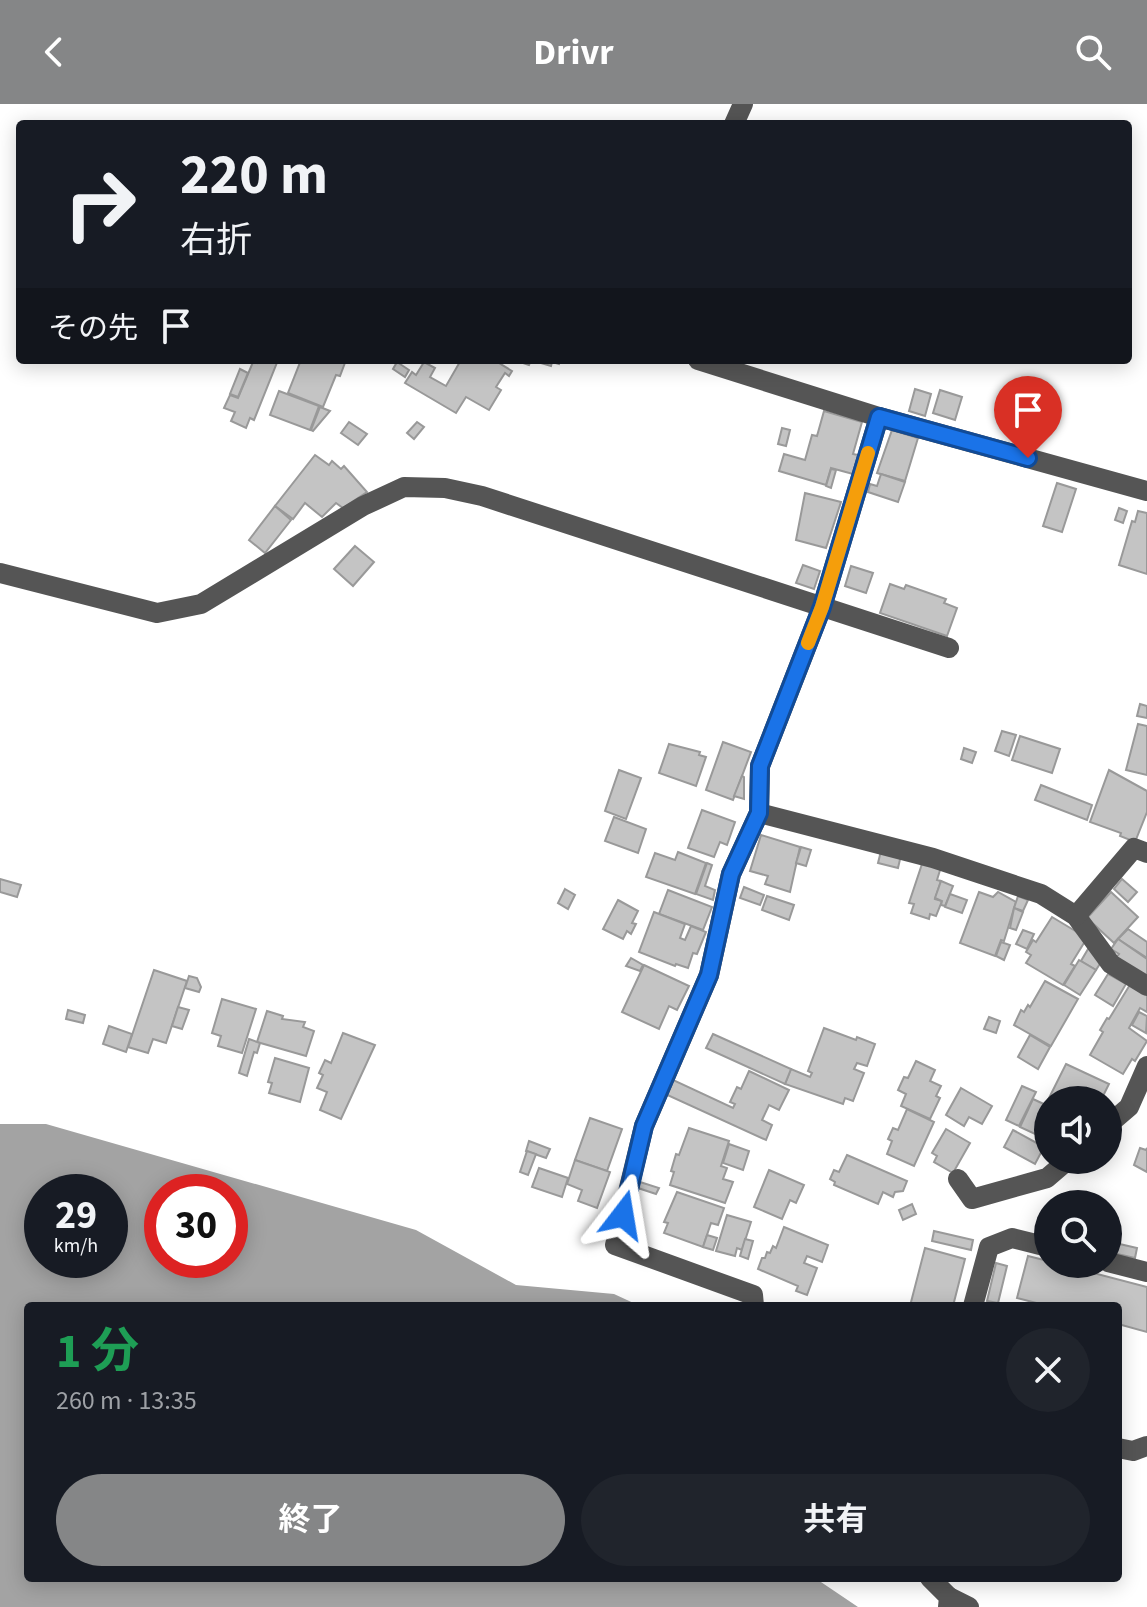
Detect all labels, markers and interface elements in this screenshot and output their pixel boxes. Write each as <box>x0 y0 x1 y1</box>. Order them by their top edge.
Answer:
text: Drivr <box>533 27 614 78</box>
icon: back <box>32 30 76 74</box>
icon: search <box>1071 30 1115 74</box>
text: 220 m <box>180 136 328 215</box>
icon: right <box>48 152 152 256</box>
text: 右折 <box>180 215 252 266</box>
icon: arrive <box>154 304 198 348</box>
text: その先 <box>48 307 138 350</box>
pin <box>994 376 1062 458</box>
icon: arrive <box>1006 388 1050 432</box>
map controls <box>1034 1086 1122 1278</box>
button: sound <box>1034 1086 1122 1174</box>
position arrow <box>581 1173 665 1257</box>
speed limit sign: 30 <box>144 1174 248 1278</box>
text: 29 <box>55 1187 97 1244</box>
button: search <box>1034 1190 1122 1278</box>
text: km/h <box>54 1232 98 1260</box>
text: 1 分 <box>56 1318 139 1386</box>
button: close <box>1006 1328 1090 1412</box>
text: 260 m · 13:35 <box>56 1382 197 1419</box>
button: 終了 <box>56 1474 565 1566</box>
button: 共有 <box>581 1474 1090 1566</box>

